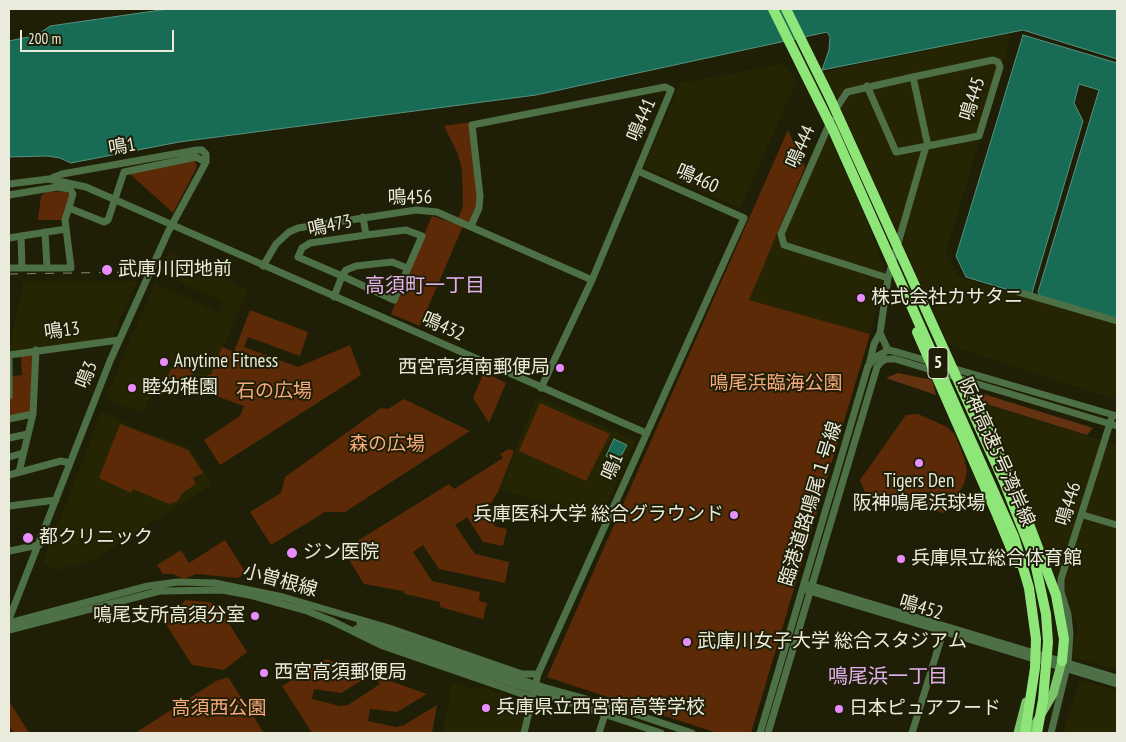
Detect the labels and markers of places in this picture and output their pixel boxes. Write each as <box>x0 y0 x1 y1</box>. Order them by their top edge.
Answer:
place label: 武庫川団地前 <box>118 259 232 281</box>
marker: 武庫川団地前 <box>100 263 114 277</box>
place label: 株式会社カサタニ <box>871 287 1023 309</box>
marker: 株式会社カサタニ <box>855 292 867 304</box>
place label: Anytime Fitness <box>174 351 278 373</box>
marker: Anytime Fitness <box>158 356 170 368</box>
place label: 西宮高須南郵便局 <box>398 357 550 379</box>
marker: 西宮高須南郵便局 <box>554 362 566 374</box>
place label: 睦幼稚園 <box>142 377 218 399</box>
marker: 睦幼稚園 <box>126 382 138 394</box>
marker: Tigers Den 阪神鳴尾浜球場 <box>913 457 925 469</box>
place label: Tigers Den 阪神鳴尾浜球場 <box>853 471 985 515</box>
place label: 兵庫医科大学 総合グラウンド <box>473 504 724 526</box>
marker: 兵庫医科大学 総合グラウンド <box>728 509 740 521</box>
place label: 都クリニック <box>39 527 153 549</box>
marker: 都クリニック <box>21 531 35 545</box>
place label: ジン医院 <box>303 542 379 564</box>
marker: ジン医院 <box>285 546 299 560</box>
place label: 兵庫県立総合体育館 <box>911 548 1082 570</box>
marker: 兵庫県立総合体育館 <box>895 553 907 565</box>
place label: 鳴尾支所高須分室 <box>93 605 245 627</box>
marker: 鳴尾支所高須分室 <box>249 610 261 622</box>
place label: 武庫川女子大学 総合スタジアム <box>697 631 967 653</box>
marker: 武庫川女子大学 総合スタジアム <box>681 636 693 648</box>
place label: 西宮高須郵便局 <box>274 662 407 684</box>
marker: 西宮高須郵便局 <box>258 667 270 679</box>
place label: 兵庫県立西宮南高等学校 <box>496 697 705 719</box>
place label: 日本ピュアフード <box>849 698 1001 720</box>
marker: 兵庫県立西宮南高等学校 <box>480 702 492 714</box>
marker: 日本ピュアフード <box>833 703 845 715</box>

